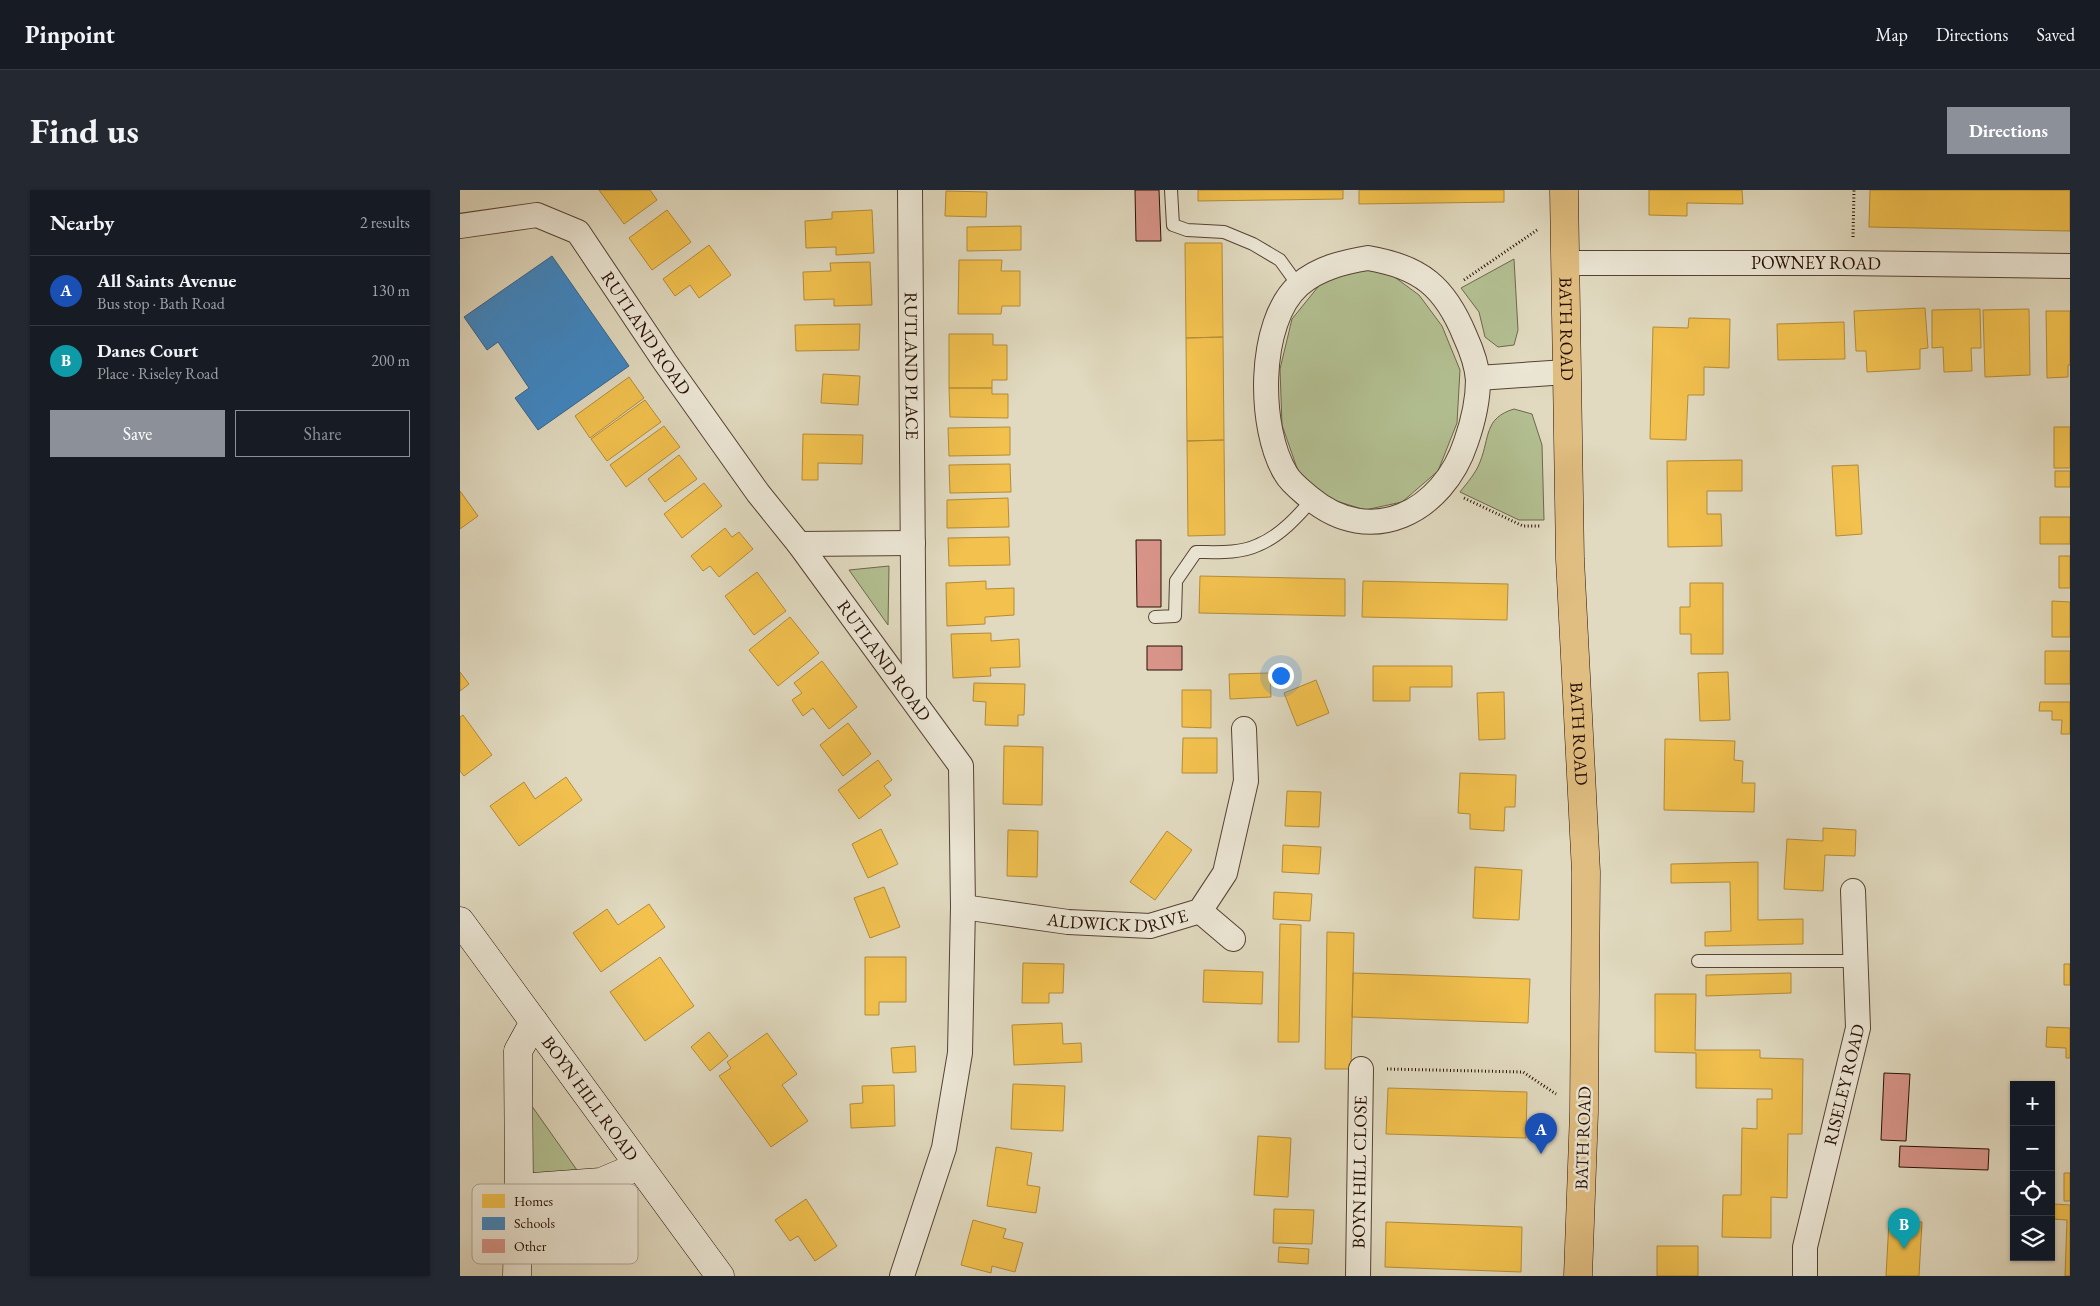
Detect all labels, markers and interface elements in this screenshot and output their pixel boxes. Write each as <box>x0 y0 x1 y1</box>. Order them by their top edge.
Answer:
text: Pinpoint <box>25 19 115 50</box>
text: Map <box>1876 23 1908 46</box>
text: Directions <box>1936 23 2008 46</box>
text: Saved <box>2036 23 2075 46</box>
button: Directions <box>1947 107 2070 154</box>
text: Find us <box>30 108 139 153</box>
text: Nearby <box>50 209 114 236</box>
text: 2 results <box>360 212 410 233</box>
street label: POWNEY ROAD <box>1751 251 1881 275</box>
street label: RUTLAND ROAD <box>596 266 697 399</box>
text: All Saints Avenue <box>97 268 236 293</box>
street label: BATH ROAD <box>1554 277 1579 381</box>
text: A <box>60 280 72 301</box>
text: 130 m <box>371 280 410 301</box>
street label: RUTLAND PLACE <box>900 292 924 440</box>
text: Bus stop · Bath Road <box>97 293 225 314</box>
text: Danes Court <box>97 338 198 363</box>
text: B <box>61 350 71 371</box>
text: 200 m <box>371 350 410 371</box>
text: Place · Riseley Road <box>97 363 219 384</box>
button: Save <box>50 410 225 457</box>
button: Share <box>235 410 410 457</box>
street label: RUTLAND ROAD <box>833 595 936 726</box>
your location <box>1268 663 1294 689</box>
street label: BATH ROAD <box>1565 681 1594 786</box>
street label: ALDWICK DRIVE <box>1045 903 1190 937</box>
street label: RISELEY ROAD <box>1818 1021 1870 1148</box>
street label: BOYN HILL ROAD <box>537 1031 644 1165</box>
map controls <box>2010 1081 2055 1261</box>
button: + <box>2010 1081 2055 1126</box>
street label: BATH ROAD <box>1569 1086 1596 1190</box>
street label: BOYN HILL CLOSE <box>1346 1095 1372 1249</box>
pin: A <box>1525 1113 1557 1154</box>
button: − <box>2010 1126 2055 1171</box>
button: locate <box>2010 1171 2055 1216</box>
legend <box>472 1184 638 1264</box>
text: Homes <box>514 1192 554 1210</box>
pin: B <box>1888 1208 1920 1249</box>
text: Schools <box>514 1214 555 1232</box>
button: layers <box>2010 1216 2055 1261</box>
text: Other <box>514 1237 547 1255</box>

